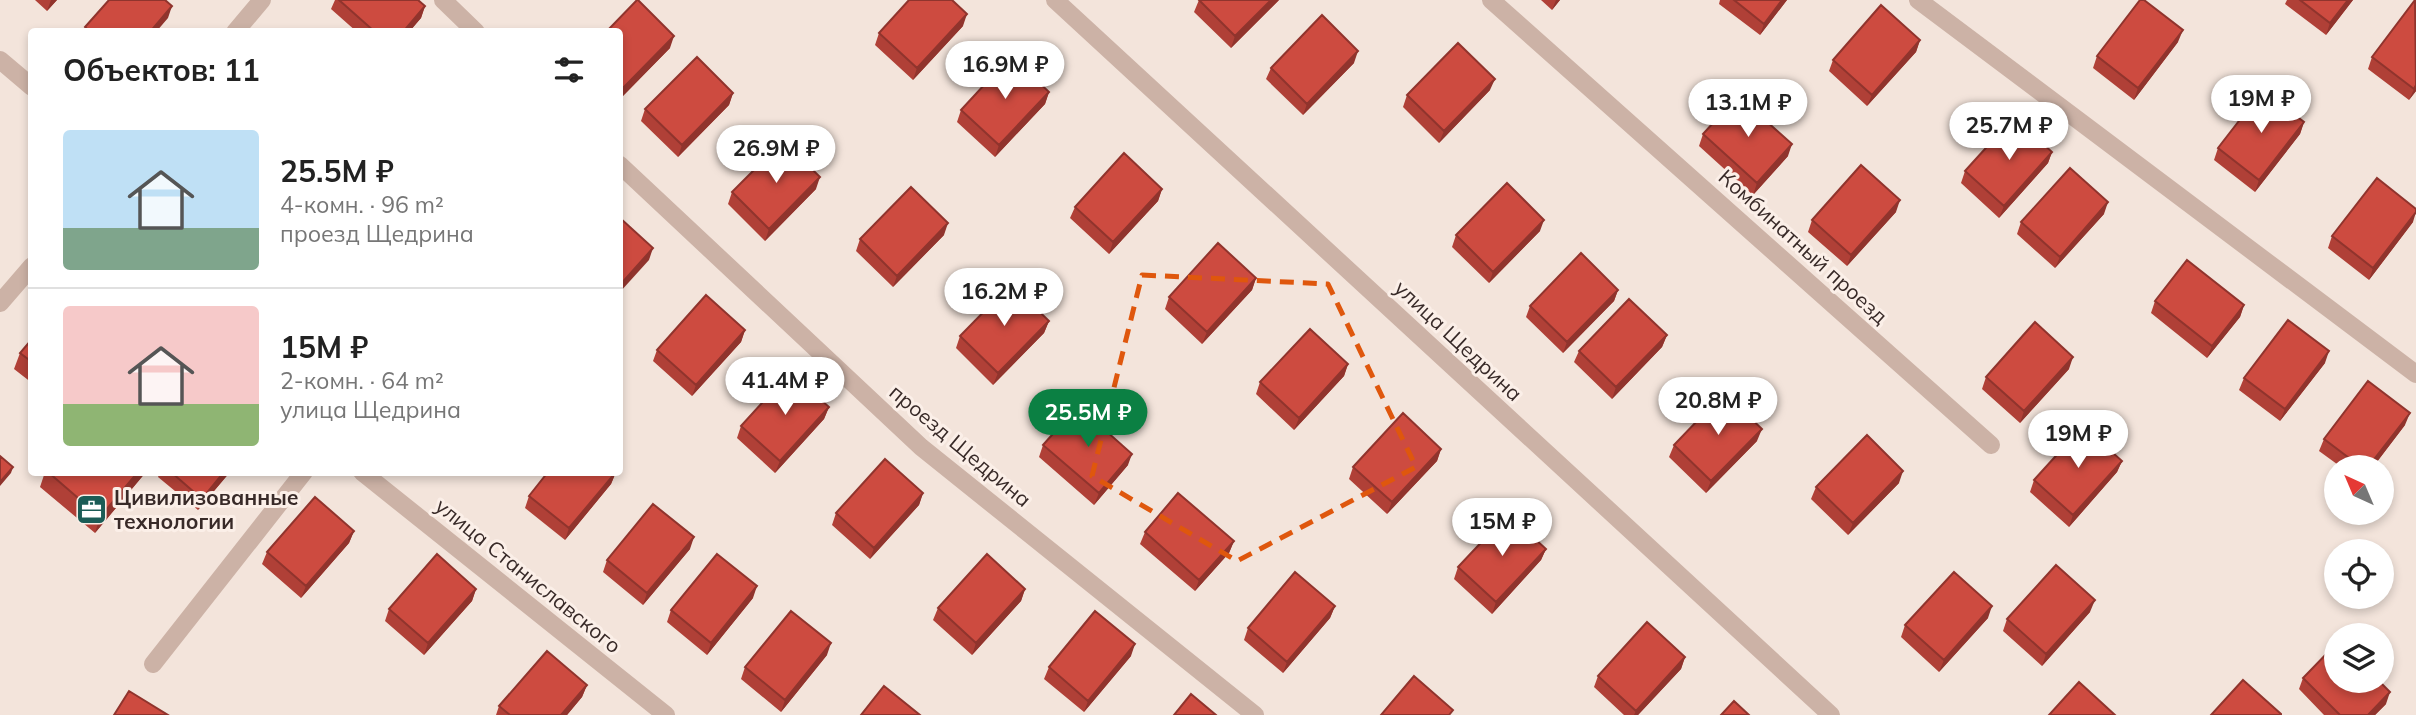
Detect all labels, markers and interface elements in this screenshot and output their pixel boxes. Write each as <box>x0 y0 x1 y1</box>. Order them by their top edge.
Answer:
pin: 16.9M ₽ <box>940 42 1070 101</box>
text: 16.9M ₽ <box>961 49 1049 78</box>
text: Объектов: 11 <box>63 51 260 89</box>
icon: filters <box>550 51 588 89</box>
pin: 19M ₽ <box>2212 76 2310 135</box>
pin: 13.1M ₽ <box>1683 80 1813 139</box>
text: 19M ₽ <box>2227 83 2295 112</box>
text: 13.1M ₽ <box>1704 87 1792 116</box>
pin: 25.7M ₽ <box>1944 102 2074 162</box>
text: 25.7M ₽ <box>1965 110 2053 139</box>
pin: 26.9M ₽ <box>711 125 841 185</box>
text: 26.9M ₽ <box>732 133 820 162</box>
text: 25.5M ₽ <box>280 152 394 190</box>
icon: home <box>119 158 203 242</box>
street label: Комбинатный проезд <box>1714 163 1894 329</box>
text: 4-комн. · 96 m² <box>280 190 444 219</box>
text: проезд Щедрина <box>280 219 474 248</box>
pin: 16.2M ₽ <box>939 268 1069 328</box>
street label: улица Щедрина <box>1389 274 1528 406</box>
text: 16.2M ₽ <box>960 276 1048 305</box>
text: 15M ₽ <box>280 328 368 366</box>
icon: home <box>119 334 203 418</box>
pin: 41.4M ₽ <box>720 358 850 417</box>
text: 41.4M ₽ <box>741 365 829 394</box>
text: 2-комн. · 64 m² <box>280 366 444 395</box>
street label: проезд Щедрина <box>885 378 1037 512</box>
pin: 20.8M ₽ <box>1653 378 1783 437</box>
text: 20.8M ₽ <box>1674 385 1762 414</box>
pin: 25.5M ₽ <box>1023 390 1153 449</box>
text: улица Щедрина <box>280 395 461 424</box>
text: 25.5M ₽ <box>1044 397 1132 426</box>
pin: 19M ₽ <box>2029 410 2127 470</box>
text: 19M ₽ <box>2044 418 2112 447</box>
north arrow <box>2324 455 2394 525</box>
map controls <box>2324 455 2394 693</box>
place label: Цивилизованные технологии <box>114 484 299 534</box>
street label: улица Станиславского <box>430 492 627 658</box>
office icon: Цивилизованные технологии <box>74 493 108 527</box>
pin: 15M ₽ <box>1453 498 1551 558</box>
text: 15M ₽ <box>1468 506 1536 535</box>
button: locate <box>2324 539 2394 609</box>
button: layers <box>2324 623 2394 693</box>

